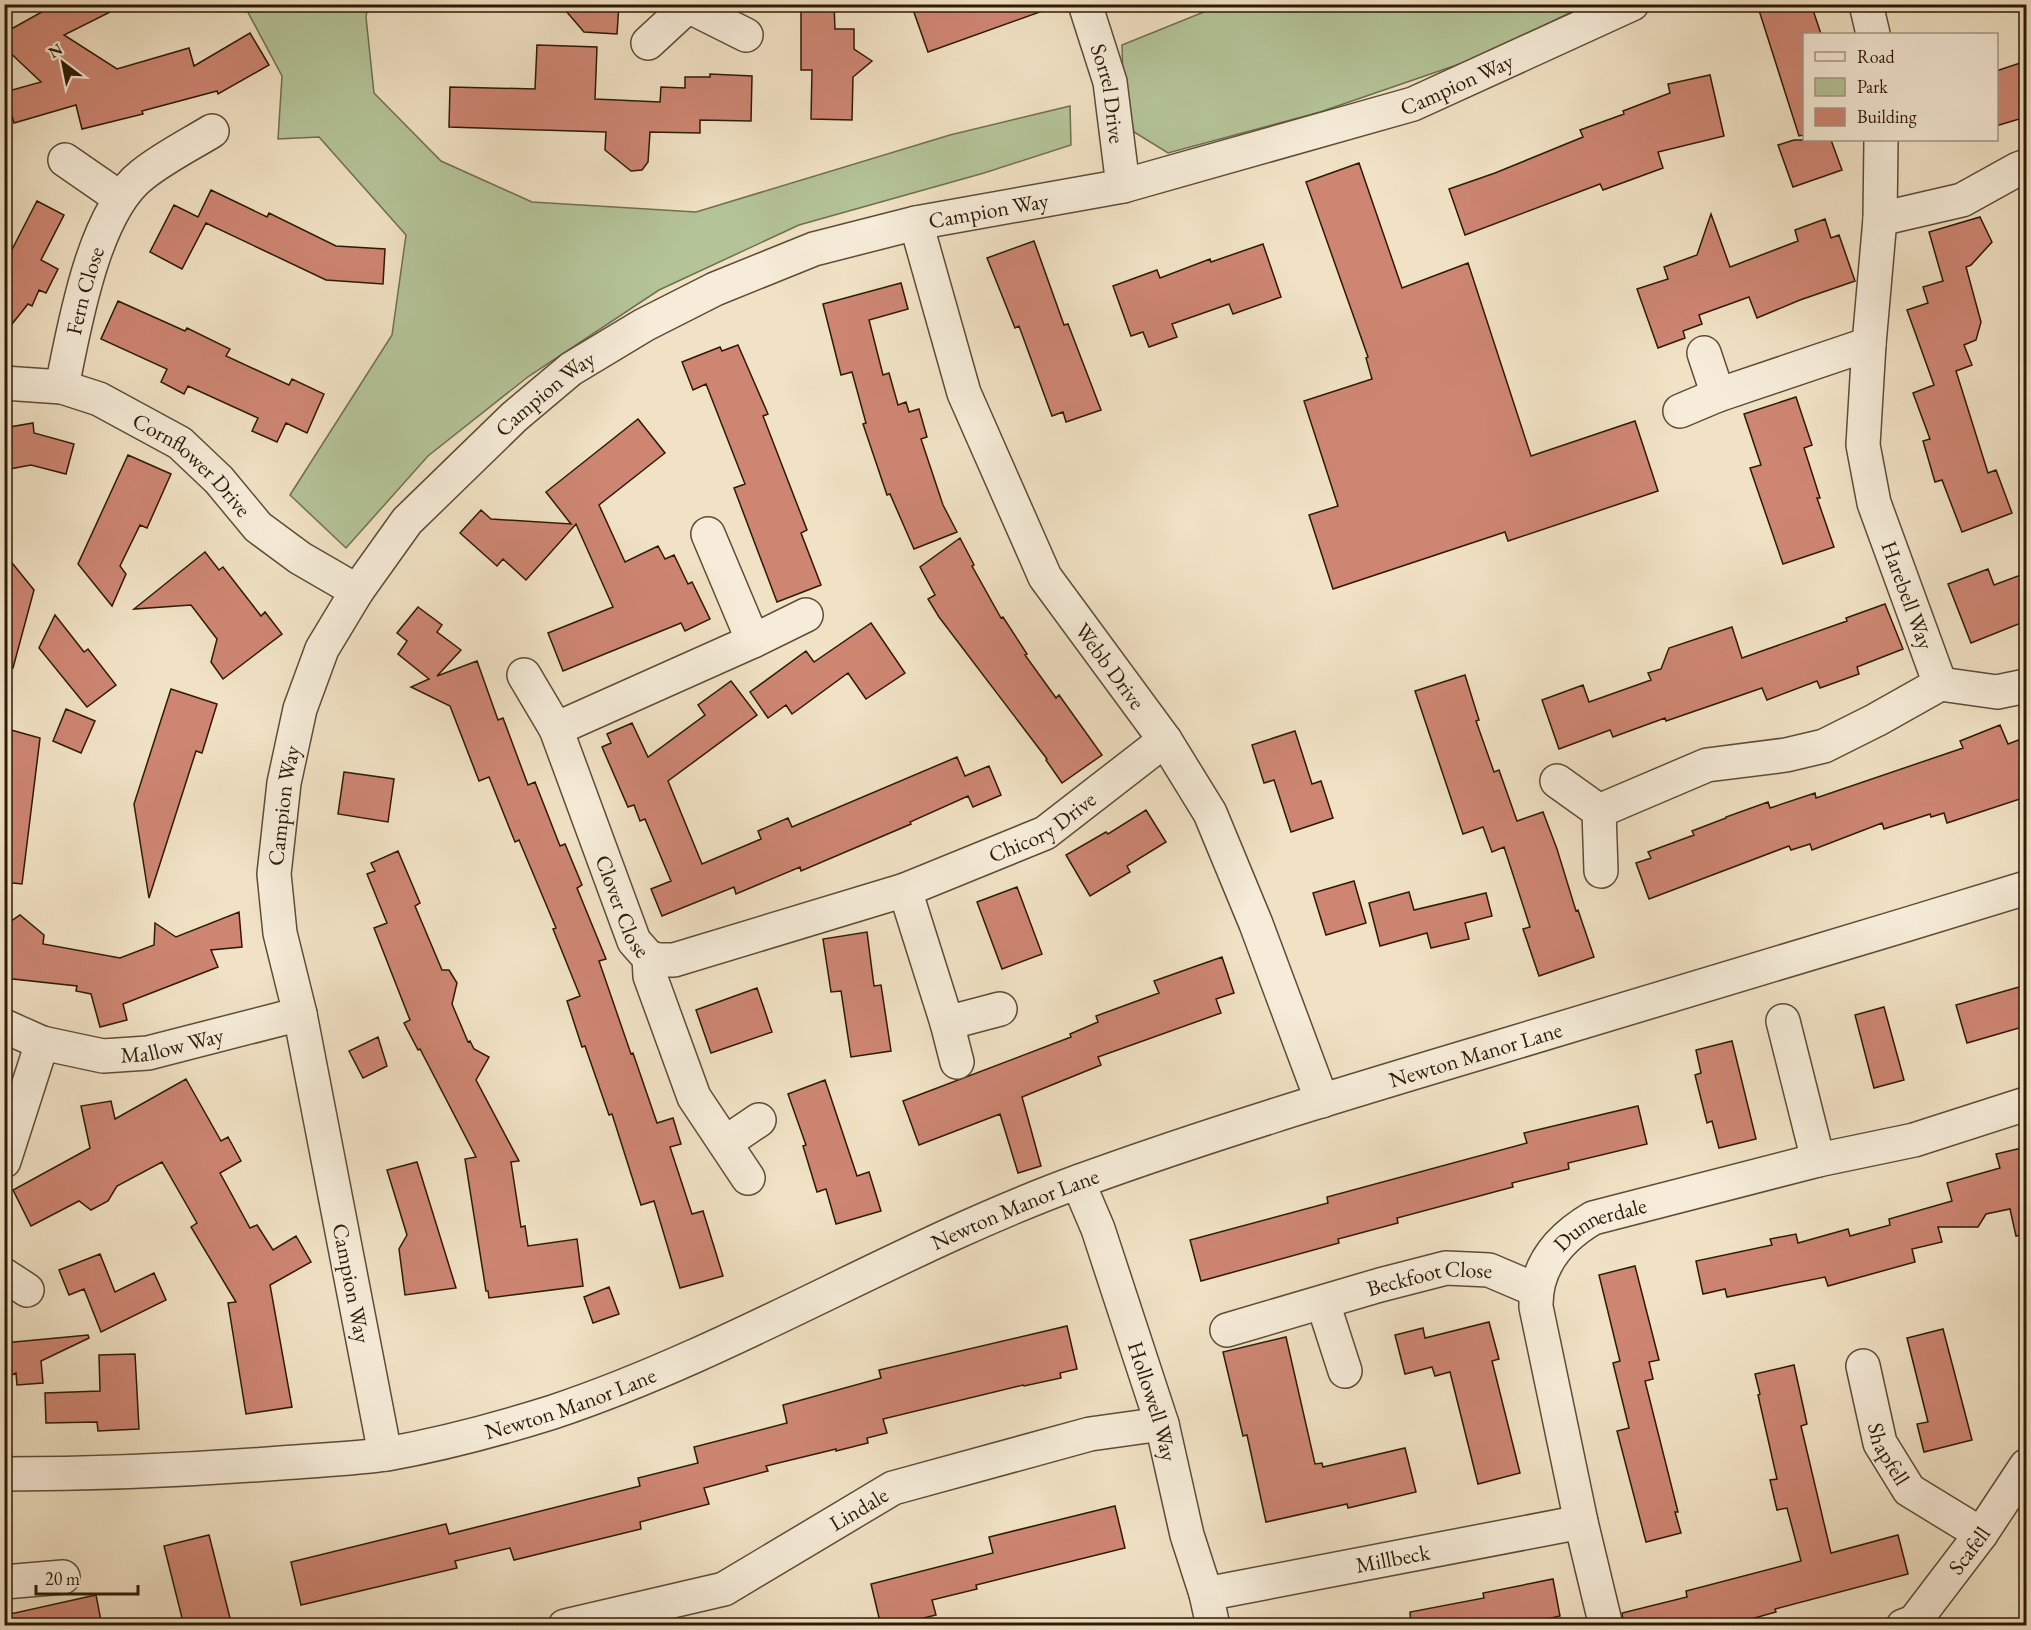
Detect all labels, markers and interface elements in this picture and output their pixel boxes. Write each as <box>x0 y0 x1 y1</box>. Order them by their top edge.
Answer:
north arrow <box>33 33 93 93</box>
legend <box>1803 33 1998 141</box>
text: N <box>44 38 66 63</box>
street label: Sorrel Drive <box>1084 40 1132 145</box>
text: Road <box>1857 45 1896 68</box>
street label: Campion Way <box>1397 46 1518 122</box>
text: Park <box>1857 75 1888 98</box>
text: Building <box>1857 105 1917 128</box>
street label: Campion Way <box>926 186 1051 236</box>
street label: Fern Close <box>59 242 111 337</box>
street label: Campion Way <box>489 344 601 443</box>
street label: Cornflower Drive <box>127 406 258 523</box>
street label: Harebell Way <box>1874 537 1941 654</box>
street label: Webb Drive <box>1068 617 1152 716</box>
street label: Campion Way <box>261 742 307 867</box>
street label: Chicory Drive <box>984 785 1102 869</box>
street label: Clover Close <box>589 851 656 964</box>
street label: Newton Manor Lane <box>1385 1015 1566 1094</box>
street label: Mallow Way <box>120 1020 227 1070</box>
street label: Newton Manor Lane <box>926 1161 1103 1257</box>
street label: Dunnerdale <box>1547 1191 1650 1258</box>
street label: Campion Way <box>326 1221 377 1346</box>
street label: Beckfoot Close <box>1363 1254 1493 1303</box>
street label: Hollowell Way <box>1121 1338 1184 1464</box>
street label: Newton Manor Lane <box>482 1360 661 1446</box>
street label: Shapfell <box>1861 1420 1917 1491</box>
street label: Lindale <box>824 1480 894 1538</box>
street label: Scafell <box>1941 1521 1997 1580</box>
street label: Millbeck <box>1353 1537 1433 1580</box>
scale bar <box>36 1558 138 1596</box>
text: 20 m <box>45 1567 80 1590</box>

